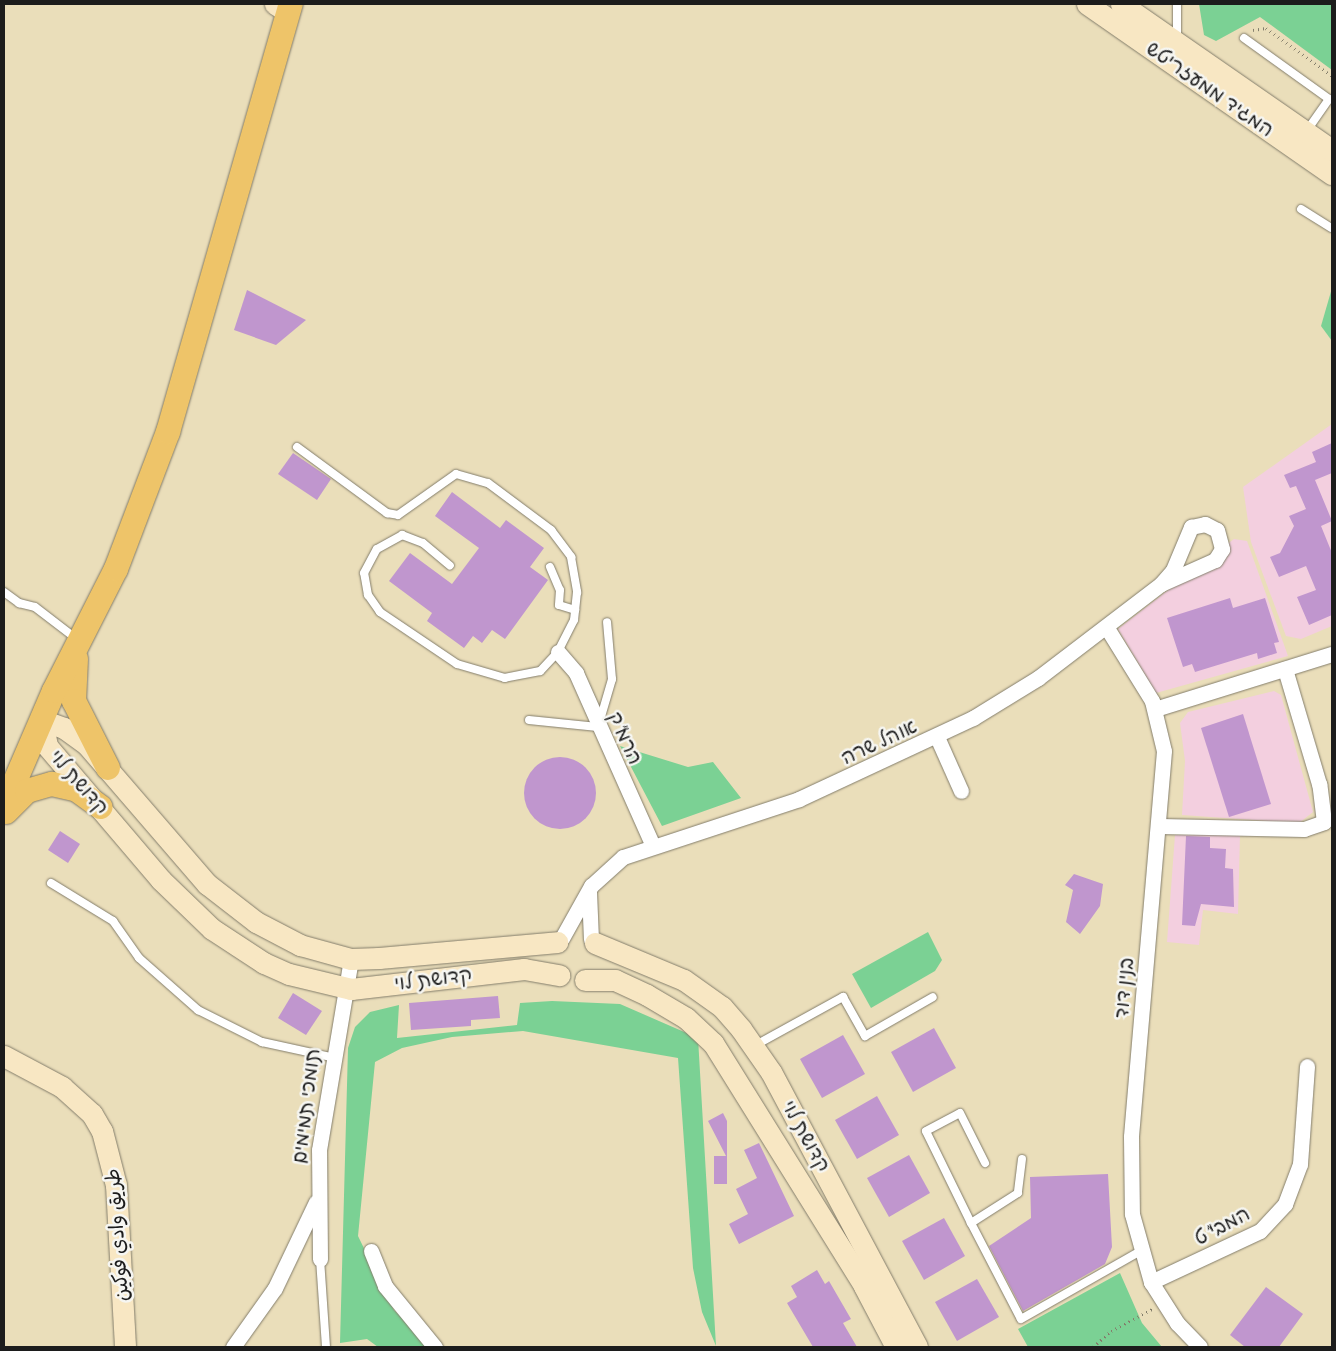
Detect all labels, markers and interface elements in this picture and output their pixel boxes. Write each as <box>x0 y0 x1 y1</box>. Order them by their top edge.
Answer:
street label: המגיד ממעזריטש <box>1142 36 1278 142</box>
street label: הרמ"ק <box>603 708 647 768</box>
street label: אוהל שרה <box>837 714 921 770</box>
street label: קדושת לוי <box>44 745 114 819</box>
street label: בנין דוד <box>1109 957 1139 1019</box>
street label: קדושת לוי <box>393 962 473 996</box>
street label: תומכי תמימים <box>287 1047 325 1165</box>
street label: קדושת לוי <box>777 1096 835 1176</box>
street label: طريق وادي فوکين <box>100 1168 134 1302</box>
street label: המבי"ט <box>1190 1201 1254 1251</box>

